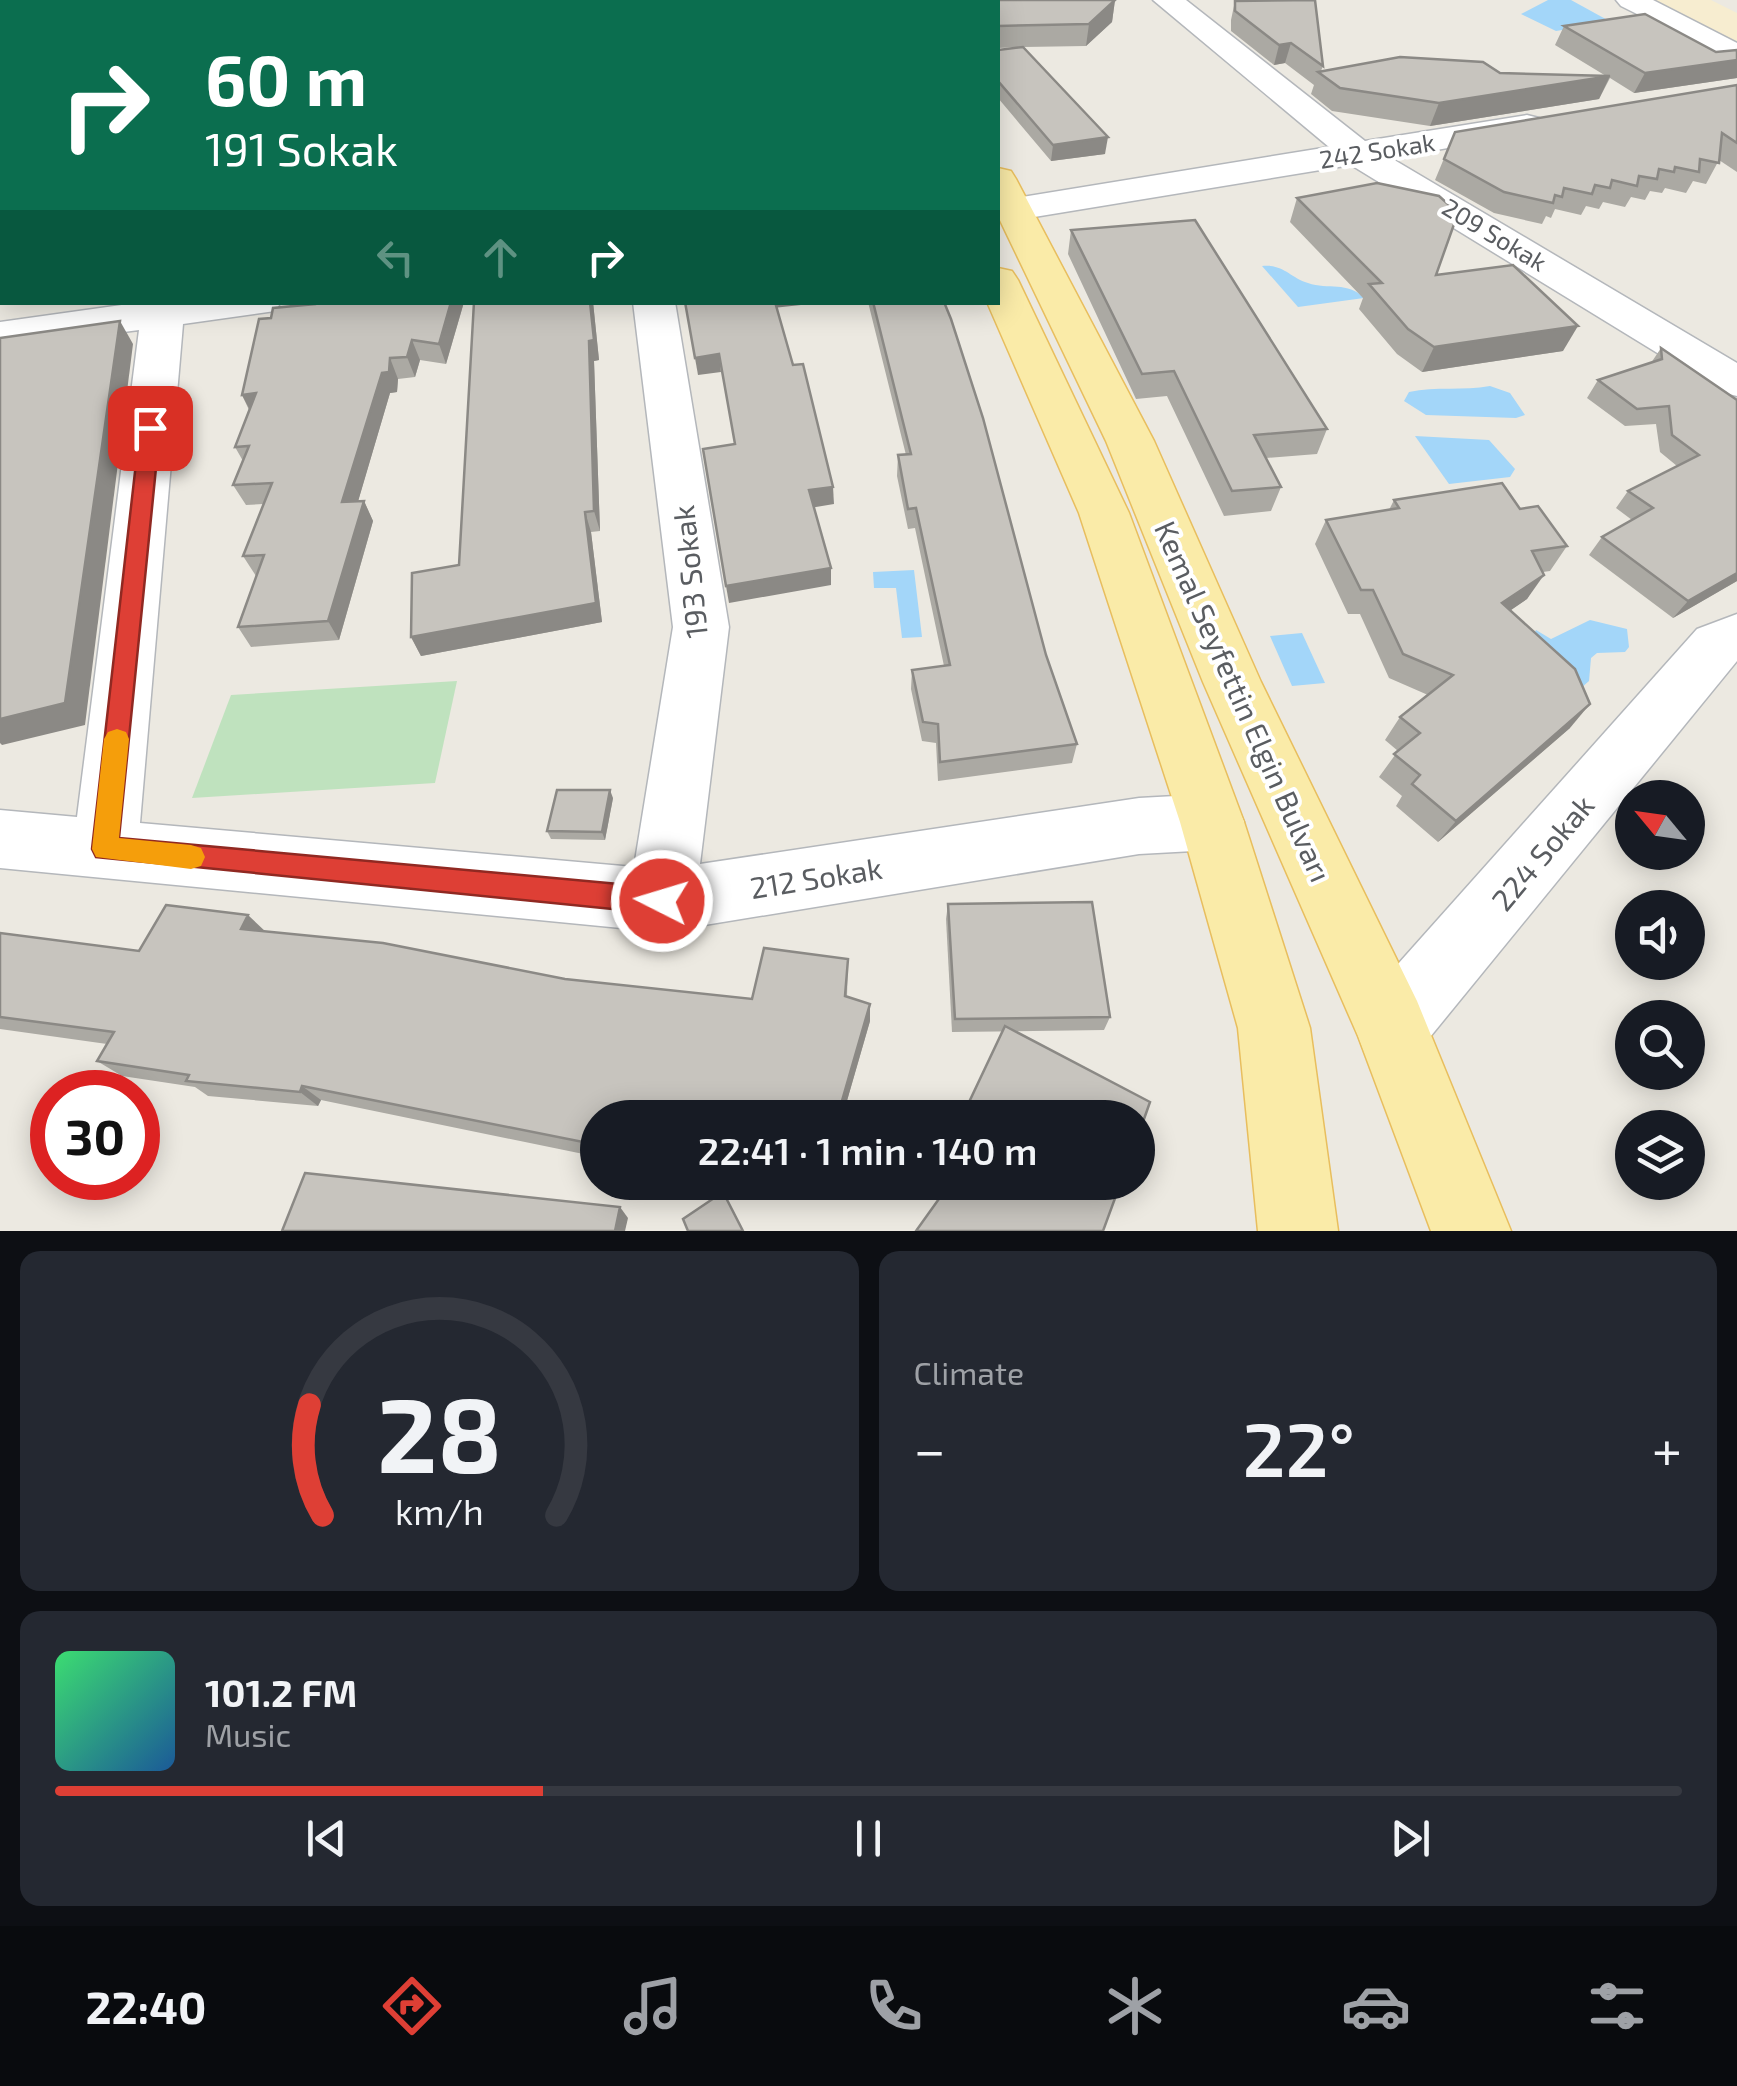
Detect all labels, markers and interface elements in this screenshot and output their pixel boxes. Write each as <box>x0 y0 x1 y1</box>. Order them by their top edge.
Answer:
text: 60 m <box>205 36 367 120</box>
icon: right <box>40 40 170 170</box>
text: 191 Sokak <box>205 121 398 175</box>
street label: 242 Sokak <box>1317 126 1437 174</box>
street label: 209 Sokak <box>1437 191 1553 277</box>
icon: left <box>368 230 423 285</box>
icon: ahead <box>473 230 528 285</box>
icon: right <box>578 230 633 285</box>
pin <box>108 386 193 471</box>
icon: arrive <box>123 401 178 456</box>
street label: 193 Sokak <box>664 504 714 640</box>
street label: Kemal Seyfettin Elgin Bulvarı <box>1148 515 1340 887</box>
north arrow <box>1615 780 1705 870</box>
map controls <box>1615 780 1705 1200</box>
street label: 224 Sokak <box>1483 787 1601 917</box>
position arrow <box>610 849 714 953</box>
street label: 212 Sokak <box>747 849 885 905</box>
button: sound <box>1615 890 1705 980</box>
button: search <box>1615 1000 1705 1090</box>
speed limit sign: 30 <box>30 1070 160 1200</box>
button: layers <box>1615 1110 1705 1200</box>
text: 22:41 · 1 min · 140 m <box>698 1127 1037 1173</box>
text: Climate <box>914 1353 1024 1391</box>
text: 28 <box>377 1369 502 1494</box>
text: 22° <box>1243 1402 1355 1492</box>
text: − <box>914 1415 946 1481</box>
text: + <box>1652 1415 1682 1481</box>
text: km/h <box>395 1489 484 1532</box>
text: 101.2 FM <box>205 1669 357 1715</box>
text: Music <box>205 1715 291 1753</box>
icon: previous <box>299 1811 354 1866</box>
icon: pause <box>841 1811 896 1866</box>
icon: next <box>1383 1811 1438 1866</box>
icon: directions <box>377 1971 447 2041</box>
icon: music <box>618 1971 688 2041</box>
icon: phone <box>859 1971 929 2041</box>
icon: climate <box>1100 1971 1170 2041</box>
icon: car <box>1341 1971 1411 2041</box>
icon: filters <box>1582 1971 1652 2041</box>
text: 22:40 <box>85 1979 206 2033</box>

